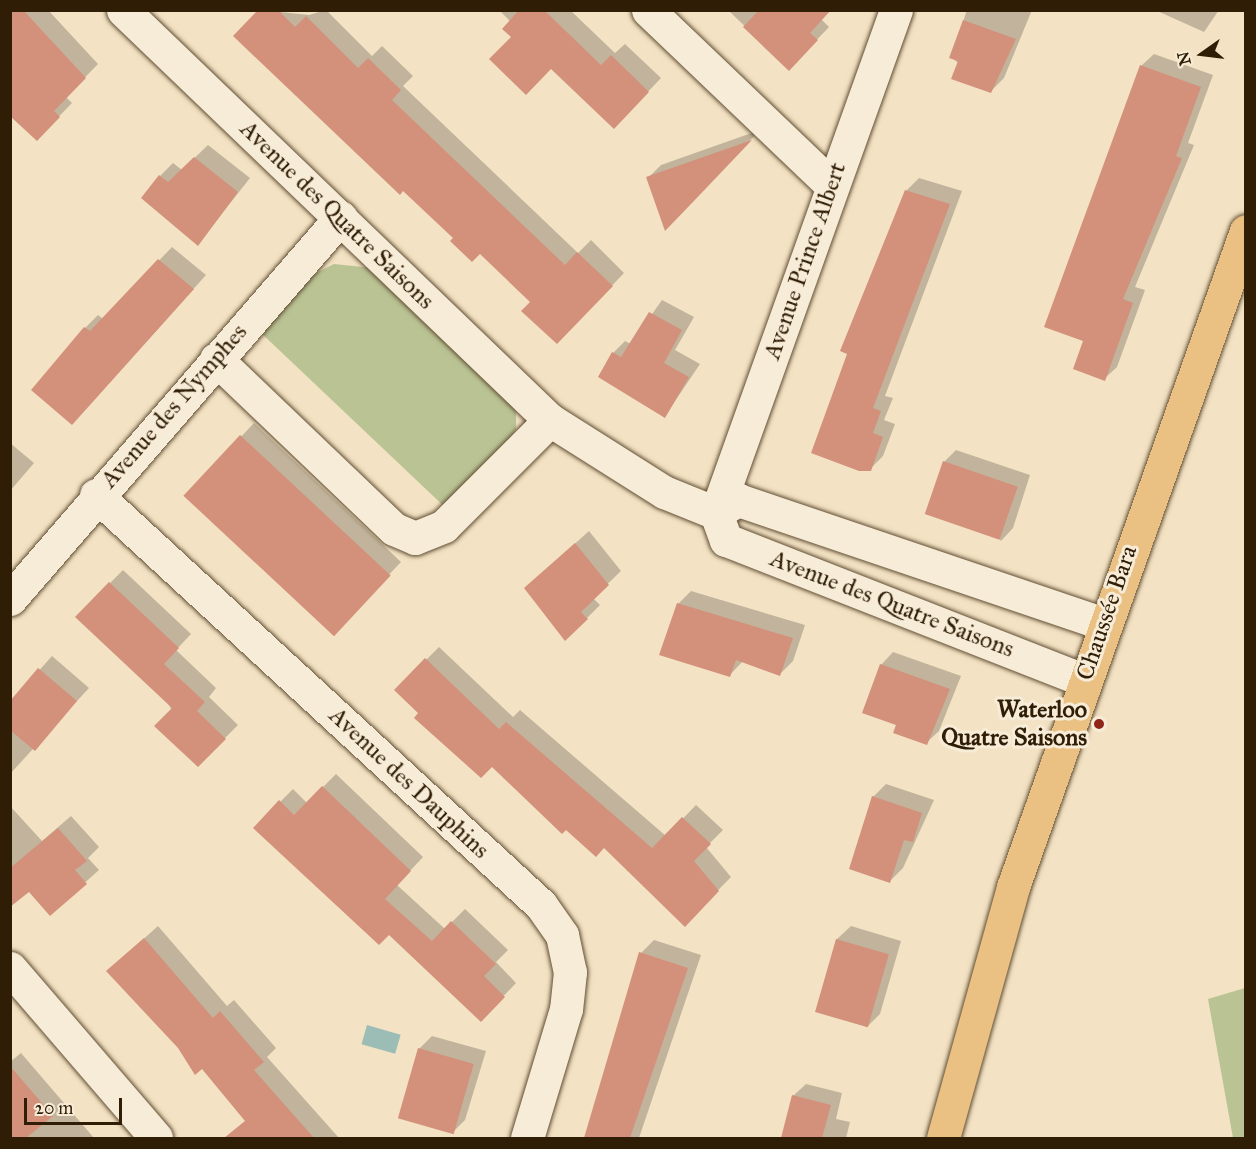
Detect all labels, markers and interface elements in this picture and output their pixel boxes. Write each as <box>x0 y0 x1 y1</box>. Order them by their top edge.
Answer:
north arrow <box>1172 24 1232 84</box>
text: N <box>1173 50 1195 67</box>
street label: Avenue des Quatre Saisons <box>234 115 440 315</box>
street label: Avenue Prince Albert <box>758 159 852 363</box>
street label: Avenue des Nymphes <box>95 318 253 494</box>
street label: Chaussée Bara <box>1071 542 1143 684</box>
street label: Avenue des Quatre Saisons <box>766 544 1018 664</box>
place label: Waterloo Quatre Saisons <box>941 696 1087 752</box>
street label: Avenue des Dauphins <box>323 701 495 865</box>
marker: Waterloo Quatre Saisons <box>1092 717 1106 731</box>
scale bar <box>27 1086 124 1124</box>
text: 20 m <box>35 1097 73 1119</box>

